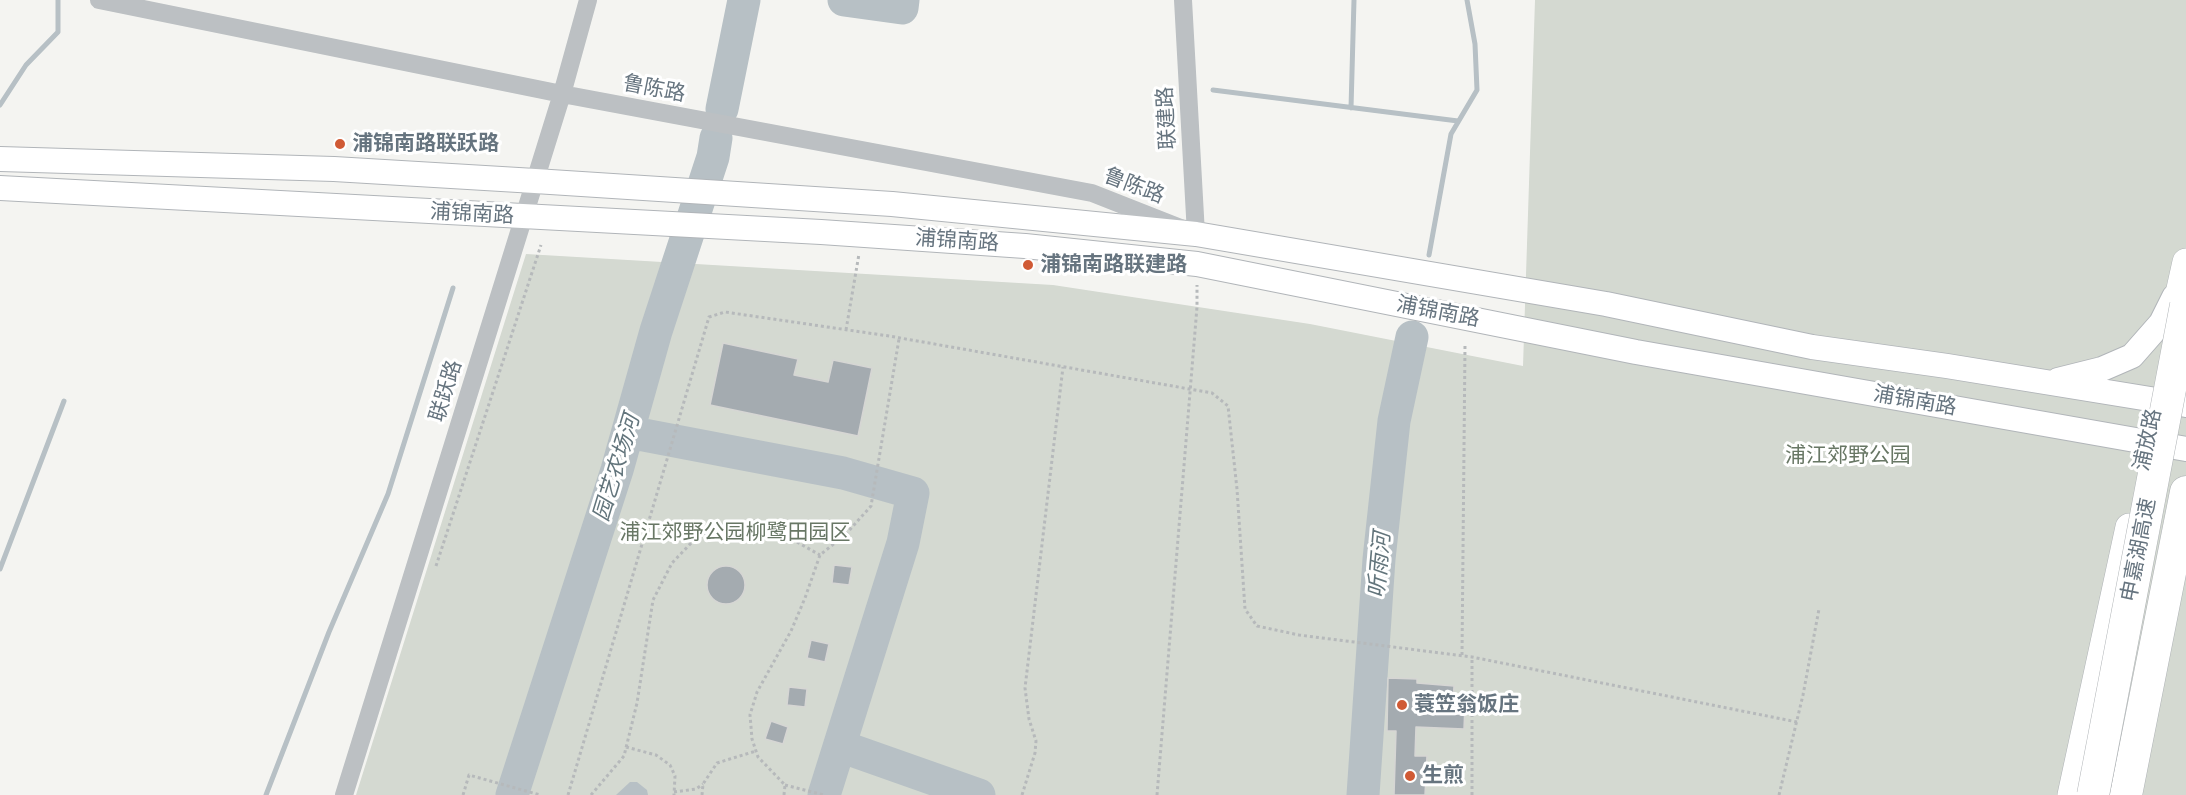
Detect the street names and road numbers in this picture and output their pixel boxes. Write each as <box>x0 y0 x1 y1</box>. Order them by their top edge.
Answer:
street label: 鲁陈路 <box>621 71 687 107</box>
street label: 联建路 <box>1153 86 1181 150</box>
street label: 鲁陈路 <box>1100 163 1168 209</box>
street label: 浦锦南路 <box>429 199 515 229</box>
street label: 浦锦南路 <box>914 226 1000 256</box>
street label: 浦锦南路 <box>1394 292 1482 332</box>
street label: 联跃路 <box>425 357 467 425</box>
street label: 浦锦南路 <box>1871 381 1959 421</box>
street label: 浦放路 <box>2129 407 2167 473</box>
street label: 申嘉湖高速 <box>2117 496 2161 604</box>

